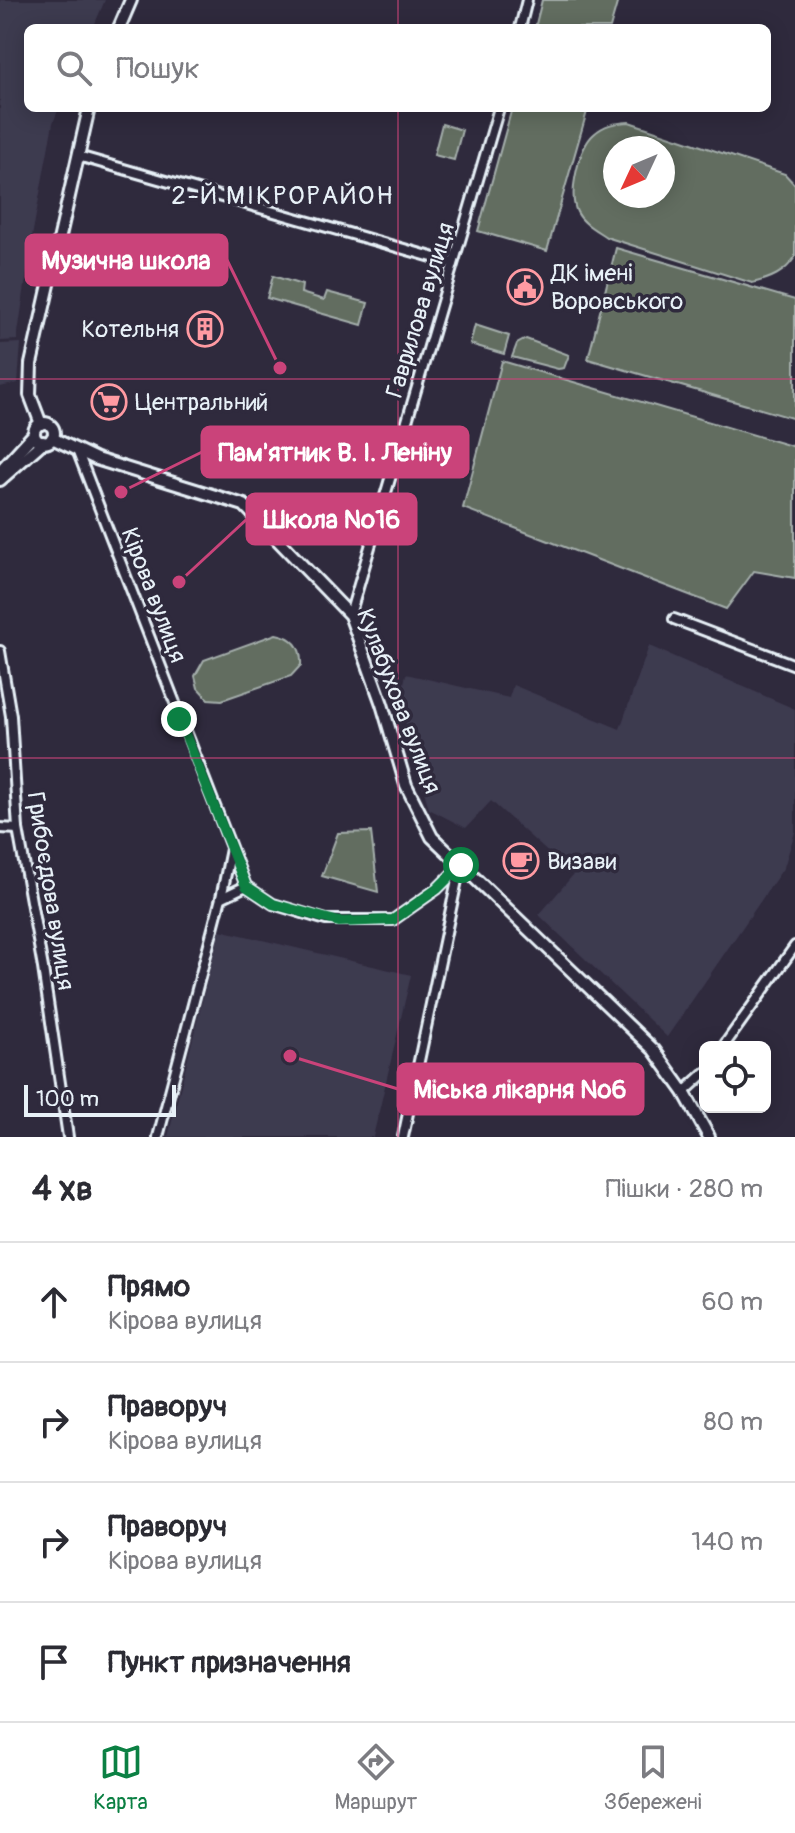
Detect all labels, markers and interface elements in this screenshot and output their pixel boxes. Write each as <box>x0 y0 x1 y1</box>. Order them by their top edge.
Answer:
search box <box>24 24 771 112</box>
icon: search <box>52 46 96 90</box>
text: Пошук <box>116 50 200 87</box>
north arrow <box>603 136 675 208</box>
district label: 2-Й МІКРОРАЙОН <box>171 180 395 212</box>
street label: Гаврилова вулиця <box>380 219 461 401</box>
callout: Музична школа <box>26 235 227 285</box>
text: Музична школа <box>41 245 211 277</box>
place label: ДК імені Воровського <box>550 259 683 316</box>
public building icon: ДК імені Воровського <box>506 268 544 306</box>
building icon: Котельня <box>186 310 224 348</box>
place label: Котельня <box>82 315 179 344</box>
supermarket icon: Центральний <box>90 383 128 421</box>
place label: Центральний <box>135 388 268 417</box>
callout: Пам'ятник В. І. Леніну <box>202 427 468 477</box>
text: Пам'ятник В. І. Леніну <box>218 437 453 469</box>
callout: Школа №16 <box>247 494 416 544</box>
text: Школа №16 <box>263 504 400 536</box>
street label: Кірова вулиця <box>115 524 193 667</box>
street label: Кулабухова вулиця <box>350 605 447 798</box>
route end <box>161 701 197 737</box>
street label: Грибоєдова вулиця <box>21 790 80 992</box>
cafe icon: Визави <box>502 842 540 880</box>
route start <box>443 847 479 883</box>
place label: Визави <box>547 847 617 876</box>
map controls <box>699 1041 771 1113</box>
button: locate <box>699 1041 771 1113</box>
callout: Міська лікарня №6 <box>398 1064 643 1114</box>
text: Міська лікарня №6 <box>413 1074 627 1106</box>
scale bar <box>24 1081 176 1117</box>
text: 100 m <box>36 1085 99 1113</box>
text: 4 хв <box>32 1168 93 1211</box>
text: Пішки · 280 m <box>606 1173 763 1205</box>
text: Прямо <box>108 1268 190 1305</box>
icon: ahead <box>32 1280 76 1324</box>
text: 60 m <box>701 1286 763 1318</box>
text: Кірова вулиця <box>108 1305 262 1337</box>
text: Праворуч <box>108 1388 227 1425</box>
icon: right <box>32 1400 76 1444</box>
text: 80 m <box>703 1406 763 1438</box>
text: Кірова вулиця <box>108 1425 262 1457</box>
text: Праворуч <box>108 1508 227 1545</box>
icon: right <box>32 1520 76 1564</box>
text: 140 m <box>691 1526 763 1558</box>
text: Кірова вулиця <box>108 1545 262 1577</box>
icon: arrive <box>32 1640 76 1684</box>
text: Пункт призначення <box>108 1644 351 1681</box>
tab: Карта <box>93 1740 148 1816</box>
tab: Маршрут <box>334 1740 417 1816</box>
tab: Збережені <box>604 1740 702 1816</box>

